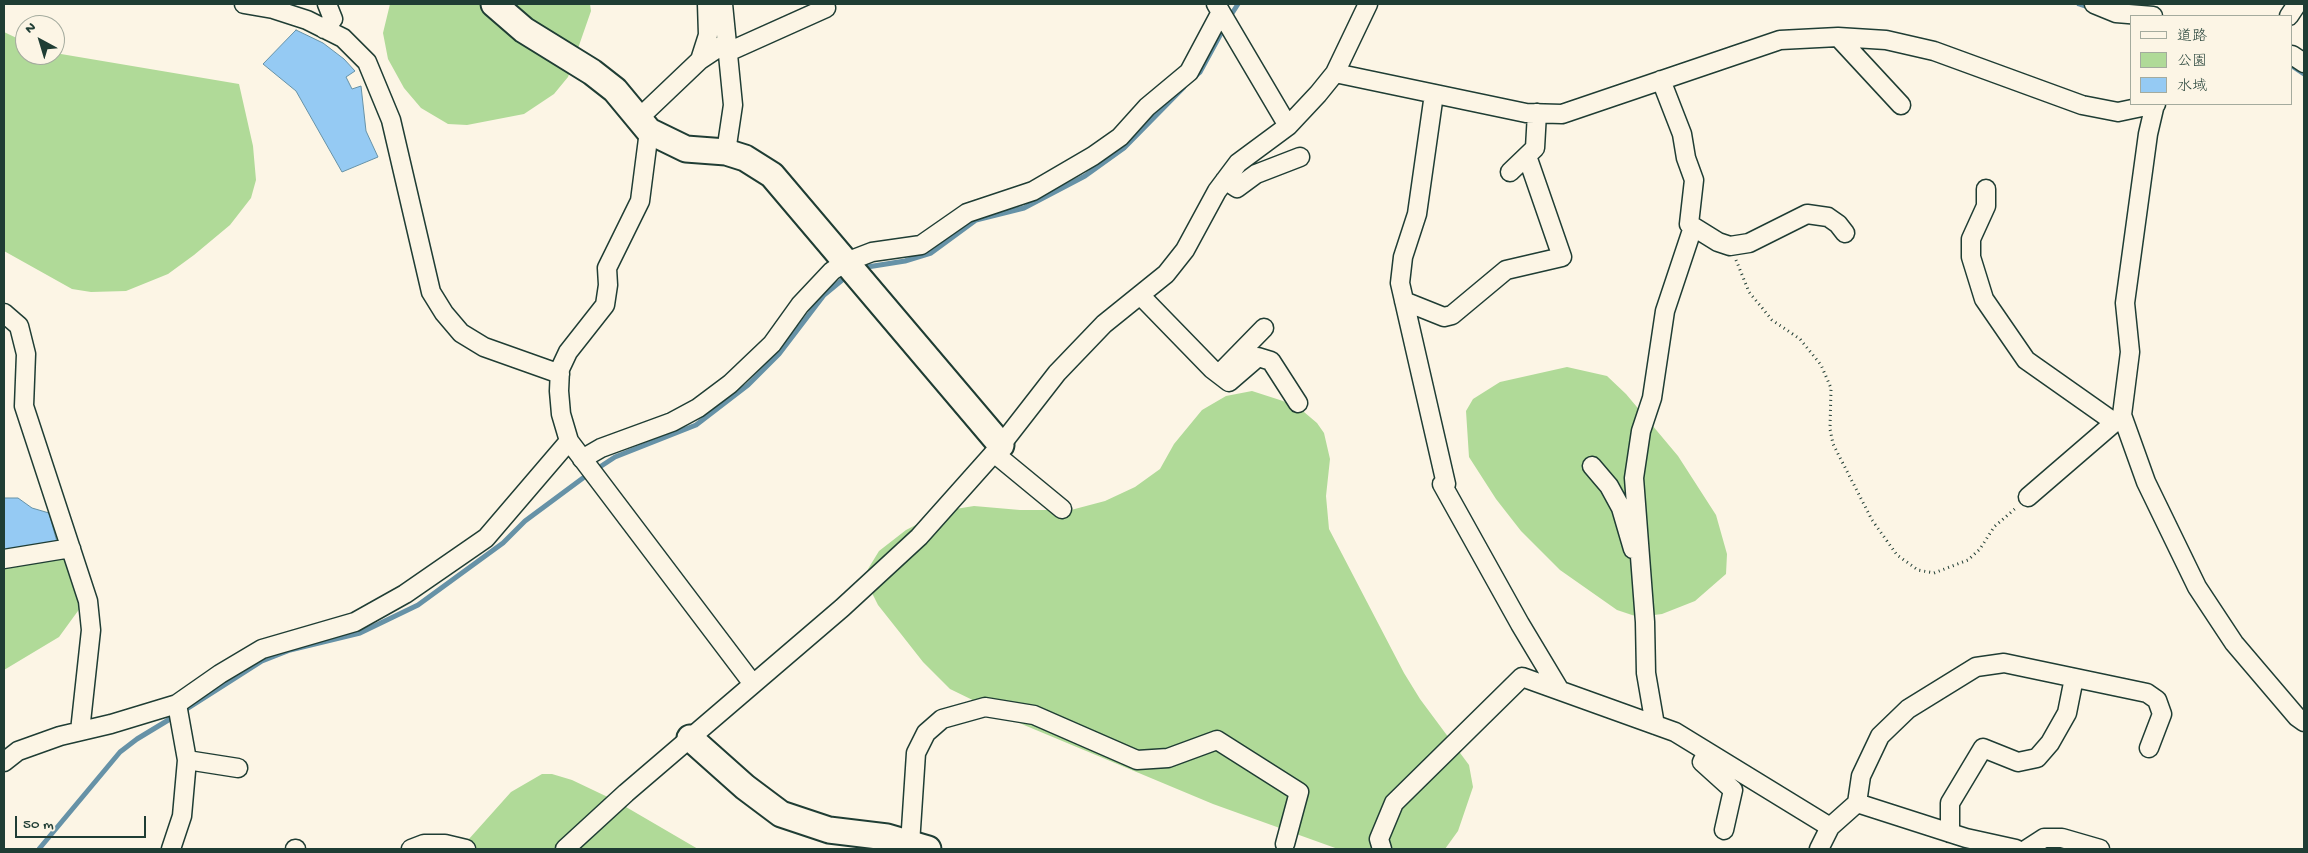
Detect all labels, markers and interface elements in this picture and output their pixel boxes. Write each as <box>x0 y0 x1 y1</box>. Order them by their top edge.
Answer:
north arrow <box>15 15 65 65</box>
legend <box>2130 15 2293 105</box>
text: N <box>22 19 40 38</box>
text: 道路 <box>2177 28 2207 46</box>
text: 公園 <box>2177 53 2207 71</box>
text: 水域 <box>2177 78 2207 96</box>
scale bar <box>18 806 149 838</box>
text: 50 m <box>23 816 54 834</box>

